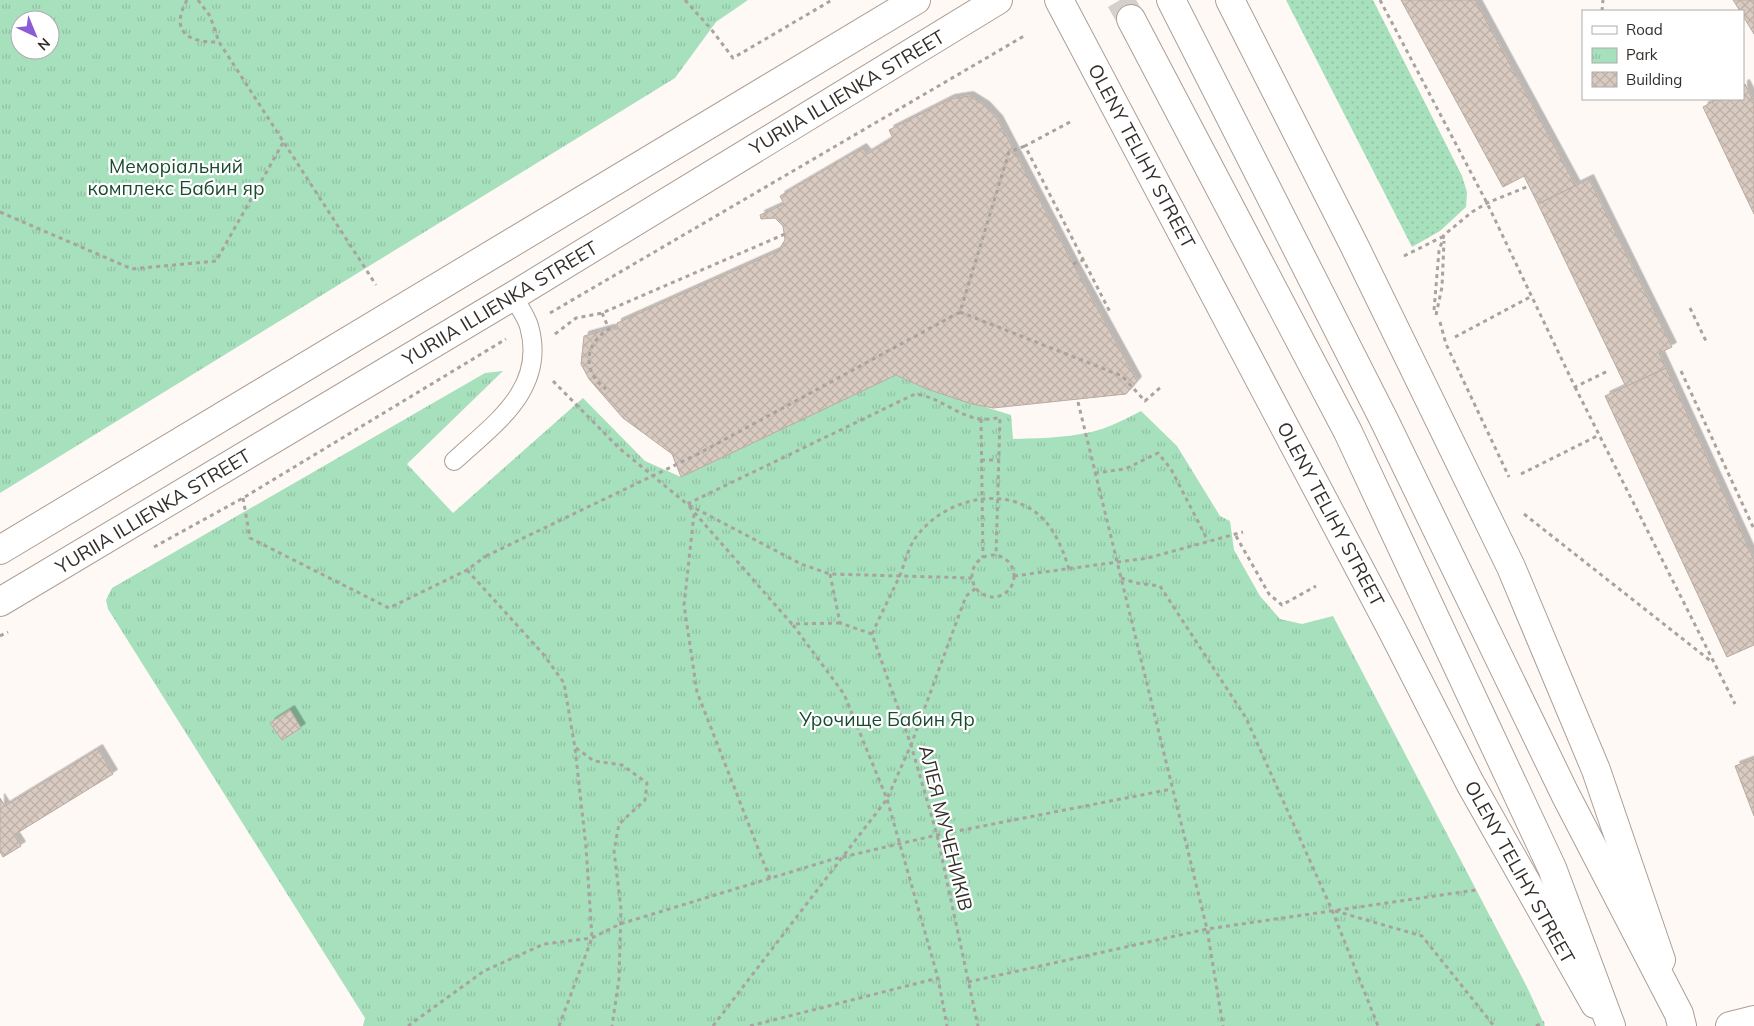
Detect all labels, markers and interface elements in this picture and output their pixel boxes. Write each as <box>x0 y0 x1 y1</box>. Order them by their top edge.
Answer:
north arrow <box>10 10 60 60</box>
legend <box>1582 10 1744 100</box>
text: Road <box>1626 20 1663 39</box>
street label: YURIIA ILLIENKA STREET <box>744 24 949 160</box>
text: N <box>34 34 54 54</box>
text: Park <box>1626 45 1658 64</box>
street label: OLENY TELIHY STREET <box>1083 60 1201 253</box>
text: Building <box>1626 70 1682 89</box>
park label: Меморіальний комплекс Бабин яр <box>88 154 264 200</box>
street label: YURIIA ILLIENKA STREET <box>397 235 602 371</box>
street label: OLENY TELIHY STREET <box>1272 418 1390 611</box>
street label: YURIIA ILLIENKA STREET <box>50 443 255 579</box>
park label: Урочище Бабин Яр <box>798 707 975 731</box>
street label: АЛЕЯ МУЧЕНИКІВ <box>914 743 978 913</box>
street label: OLENY TELIHY STREET <box>1460 776 1581 968</box>

